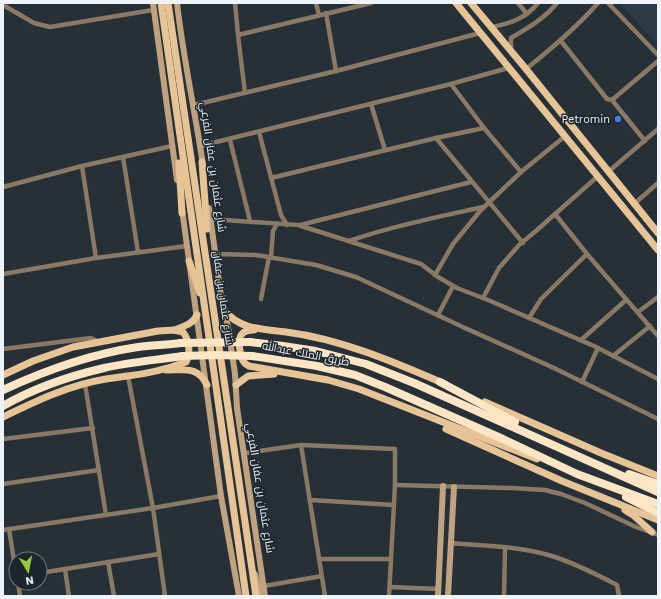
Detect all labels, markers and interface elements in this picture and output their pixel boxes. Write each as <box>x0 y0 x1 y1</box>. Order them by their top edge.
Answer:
street label: شارع عثمان بن عفان الفرعي <box>195 101 229 233</box>
place label: Petromin <box>561 113 610 126</box>
marker: Petromin <box>613 114 623 124</box>
street label: شارع عثمان بن عفان <box>209 250 236 346</box>
street label: طريق الملك عبدالله <box>261 337 351 369</box>
street label: شارع عثمان بن عفان الفرعي <box>241 422 277 554</box>
north arrow <box>8 551 48 591</box>
text: N <box>25 573 35 587</box>

